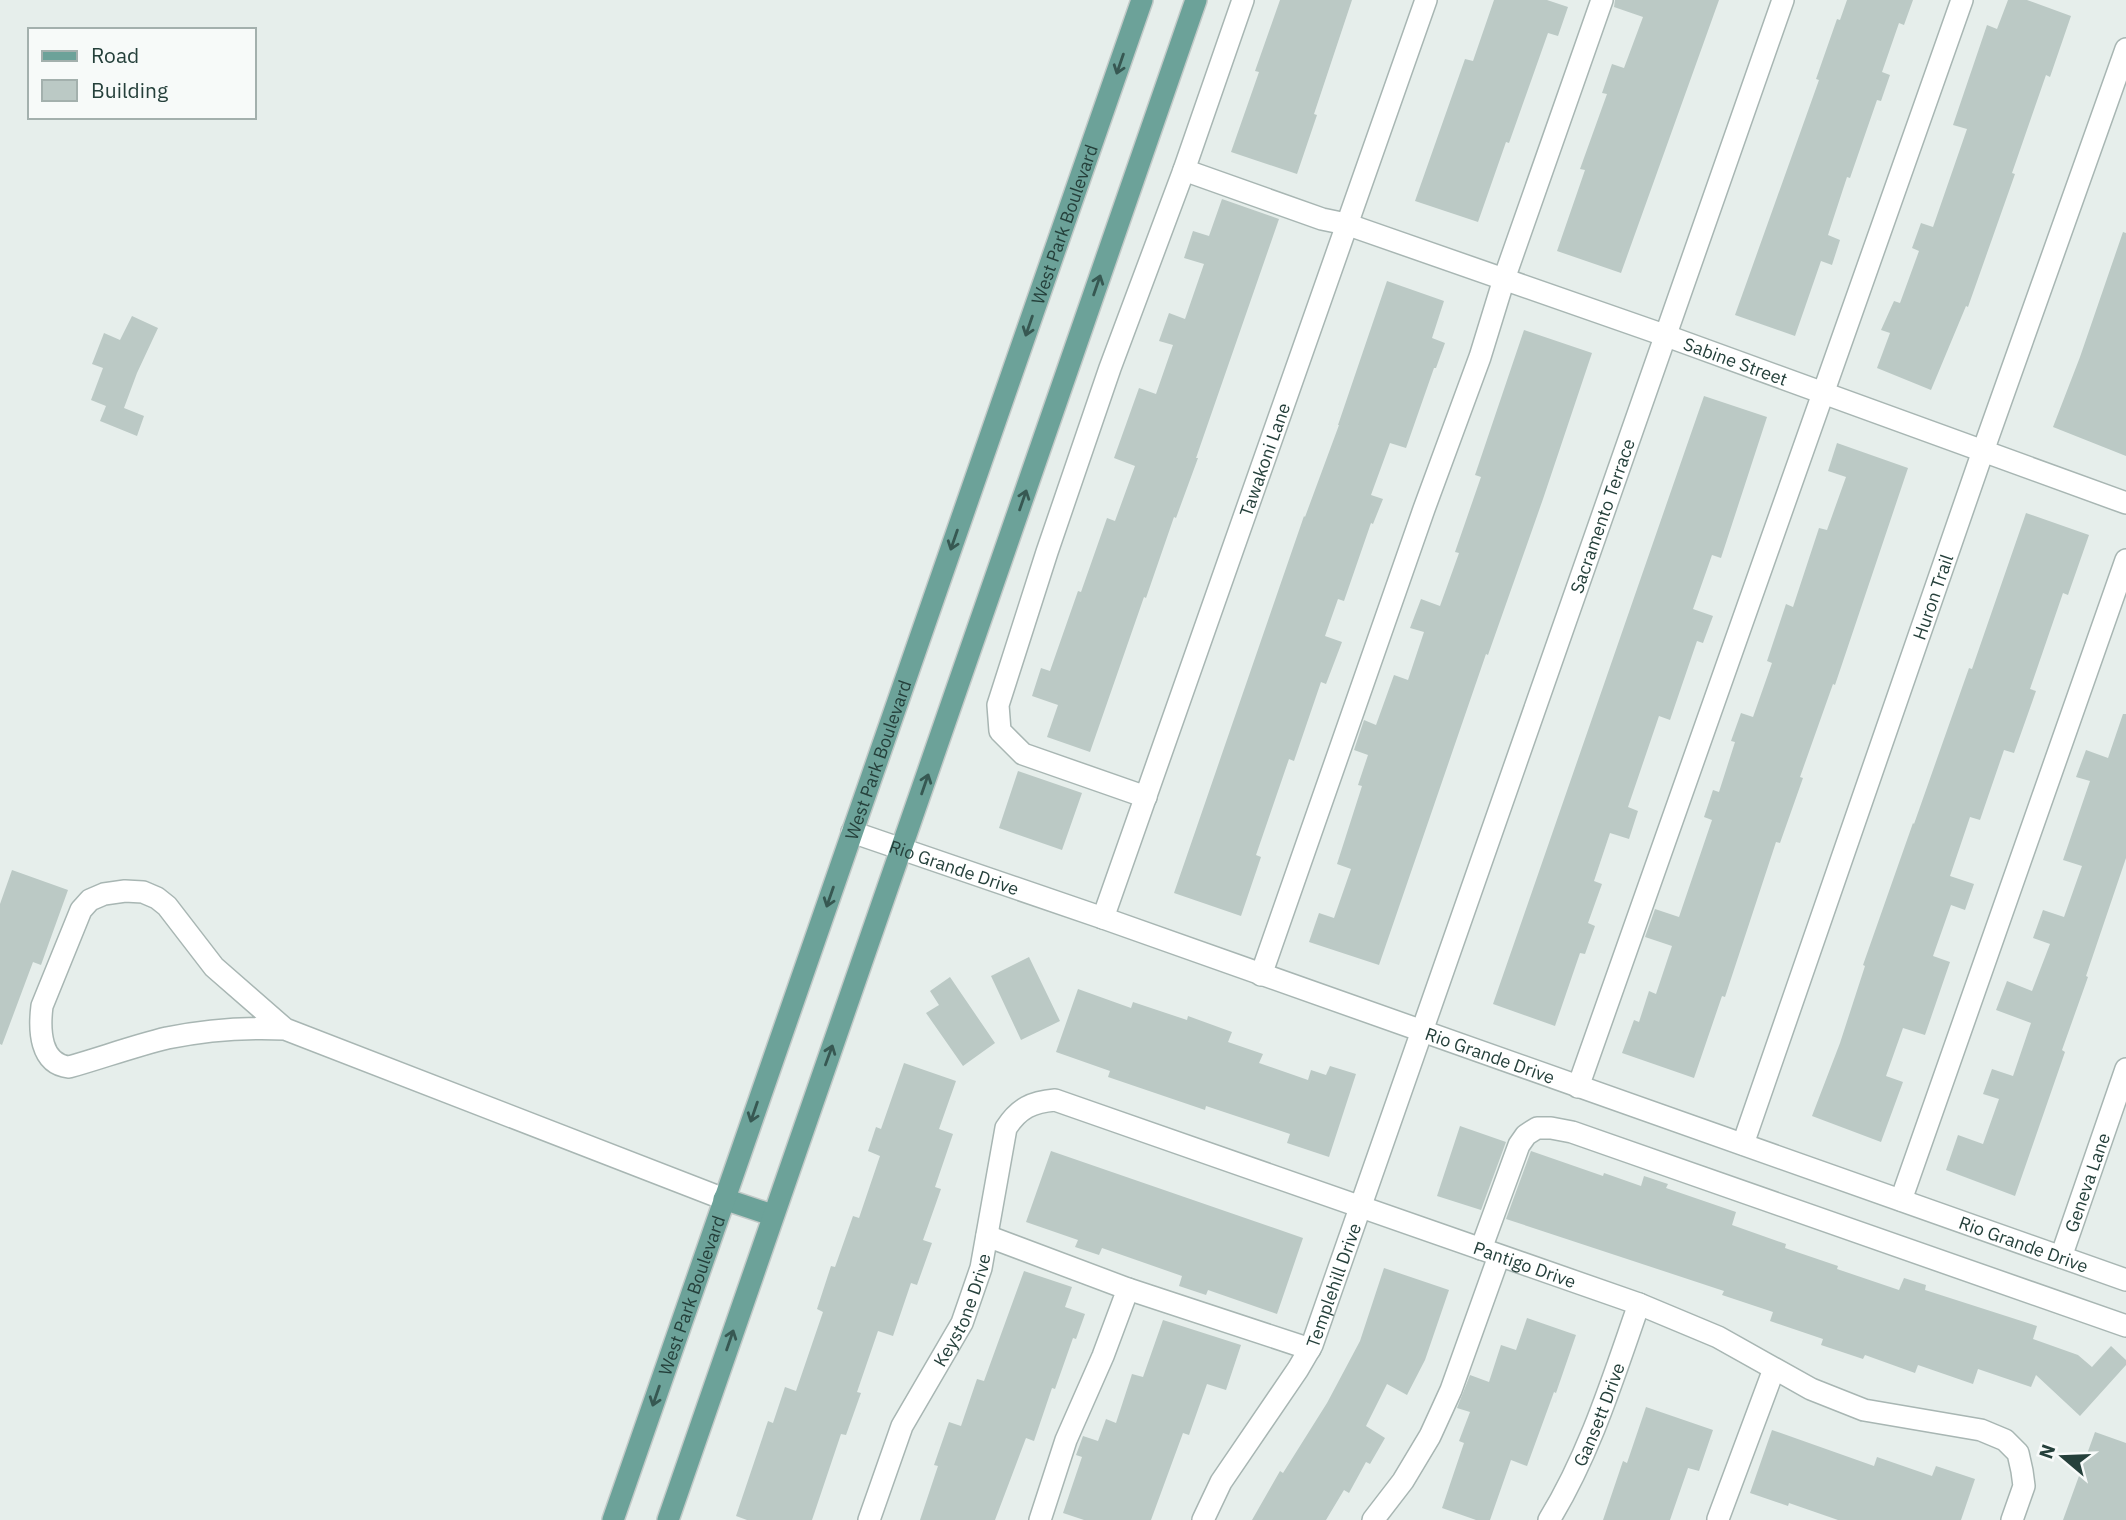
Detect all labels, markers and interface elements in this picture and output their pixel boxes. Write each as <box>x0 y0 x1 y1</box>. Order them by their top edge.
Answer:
legend <box>28 28 256 119</box>
text: Road <box>91 41 139 69</box>
one-way arrow <box>1113 53 1125 75</box>
text: Building <box>91 76 168 104</box>
street label: West Park Boulevard <box>1026 141 1102 307</box>
one-way arrow <box>1092 274 1104 296</box>
one-way arrow <box>1022 314 1034 336</box>
street label: Sabine Street <box>1681 332 1791 390</box>
street label: Tawakoni Lane <box>1234 400 1295 519</box>
street label: Sacramento Terrace <box>1564 435 1640 596</box>
one-way arrow <box>1018 489 1030 511</box>
one-way arrow <box>947 529 959 551</box>
street label: Huron Trail <box>1907 551 1958 643</box>
street label: West Park Boulevard <box>839 677 916 843</box>
one-way arrow <box>920 774 932 796</box>
street label: Rio Grande Drive <box>886 834 1022 900</box>
one-way arrow <box>823 885 835 907</box>
street label: Rio Grande Drive <box>1422 1022 1558 1089</box>
one-way arrow <box>824 1045 836 1067</box>
one-way arrow <box>747 1100 760 1122</box>
street label: Geneva Lane <box>2059 1129 2115 1235</box>
street label: Rio Grande Drive <box>1956 1210 2092 1277</box>
street label: West Park Boulevard <box>653 1212 730 1378</box>
street label: Templehill Drive <box>1301 1220 1366 1351</box>
street label: Pantigo Drive <box>1471 1236 1579 1293</box>
street label: Keystone Drive <box>928 1252 995 1370</box>
one-way arrow <box>725 1329 737 1351</box>
street label: Gansett Drive <box>1568 1359 1629 1470</box>
one-way arrow <box>649 1385 662 1407</box>
north arrow <box>2028 1422 2098 1492</box>
text: N <box>2033 1441 2061 1462</box>

